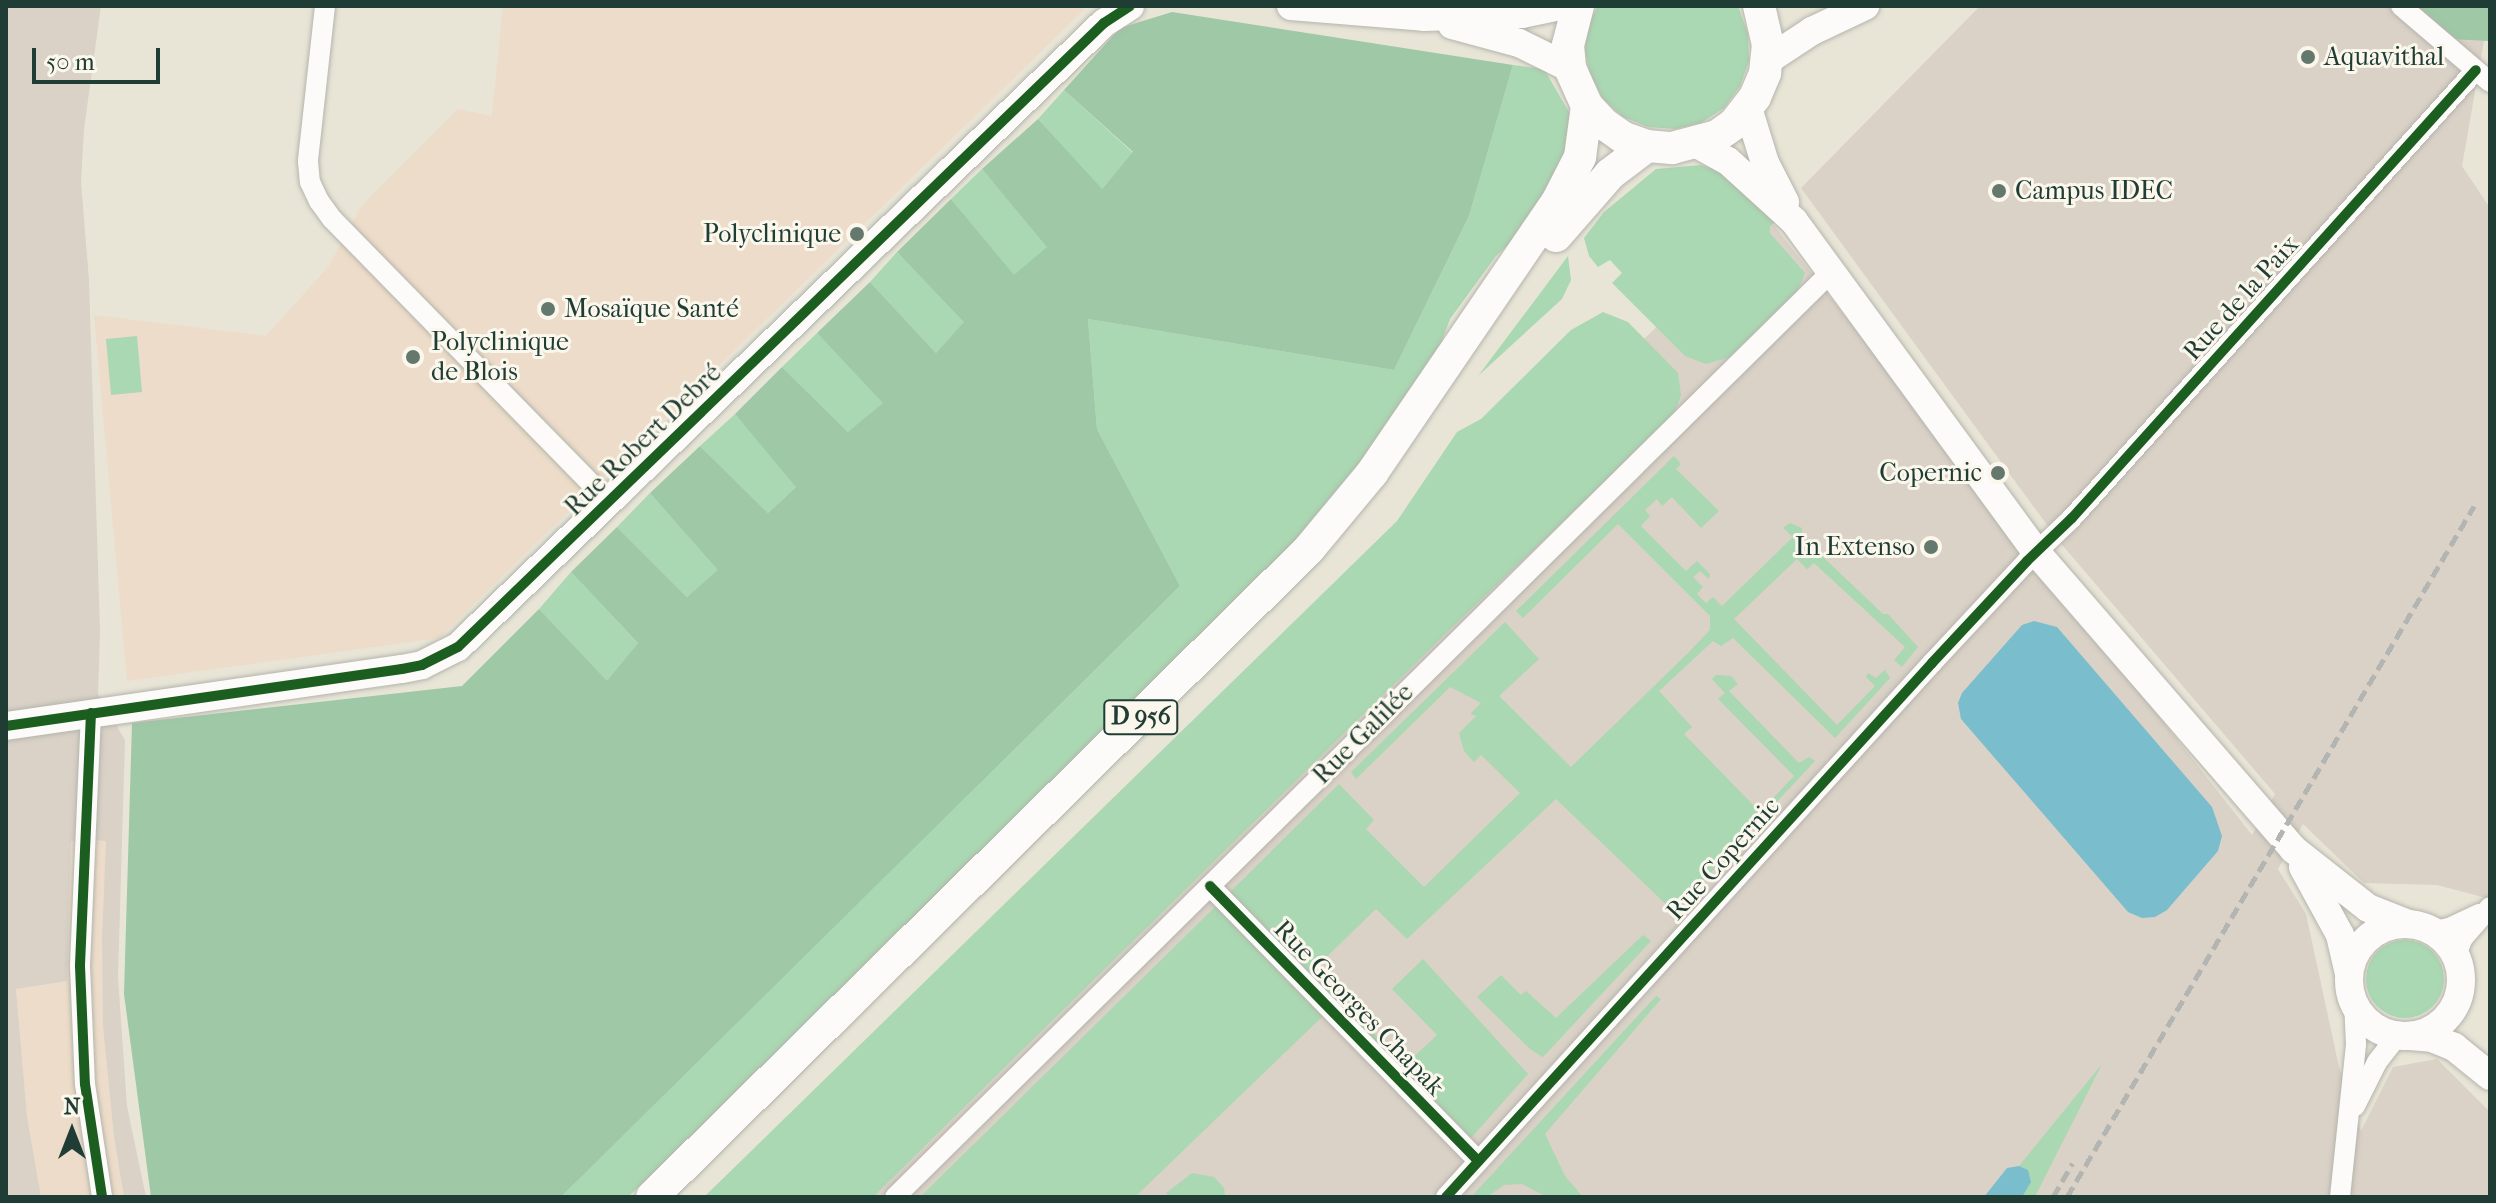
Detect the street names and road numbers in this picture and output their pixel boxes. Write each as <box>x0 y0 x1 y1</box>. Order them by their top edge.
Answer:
street label: Rue de la Paix <box>2177 229 2305 367</box>
street label: Rue Robert Debré <box>558 357 728 523</box>
street label: Rue Galilée <box>1306 677 1420 791</box>
road number: D 956 <box>1103 697 1179 737</box>
street label: Rue Copernic <box>1660 791 1786 927</box>
street label: Rue Georges Chapak <box>1267 914 1451 1102</box>

